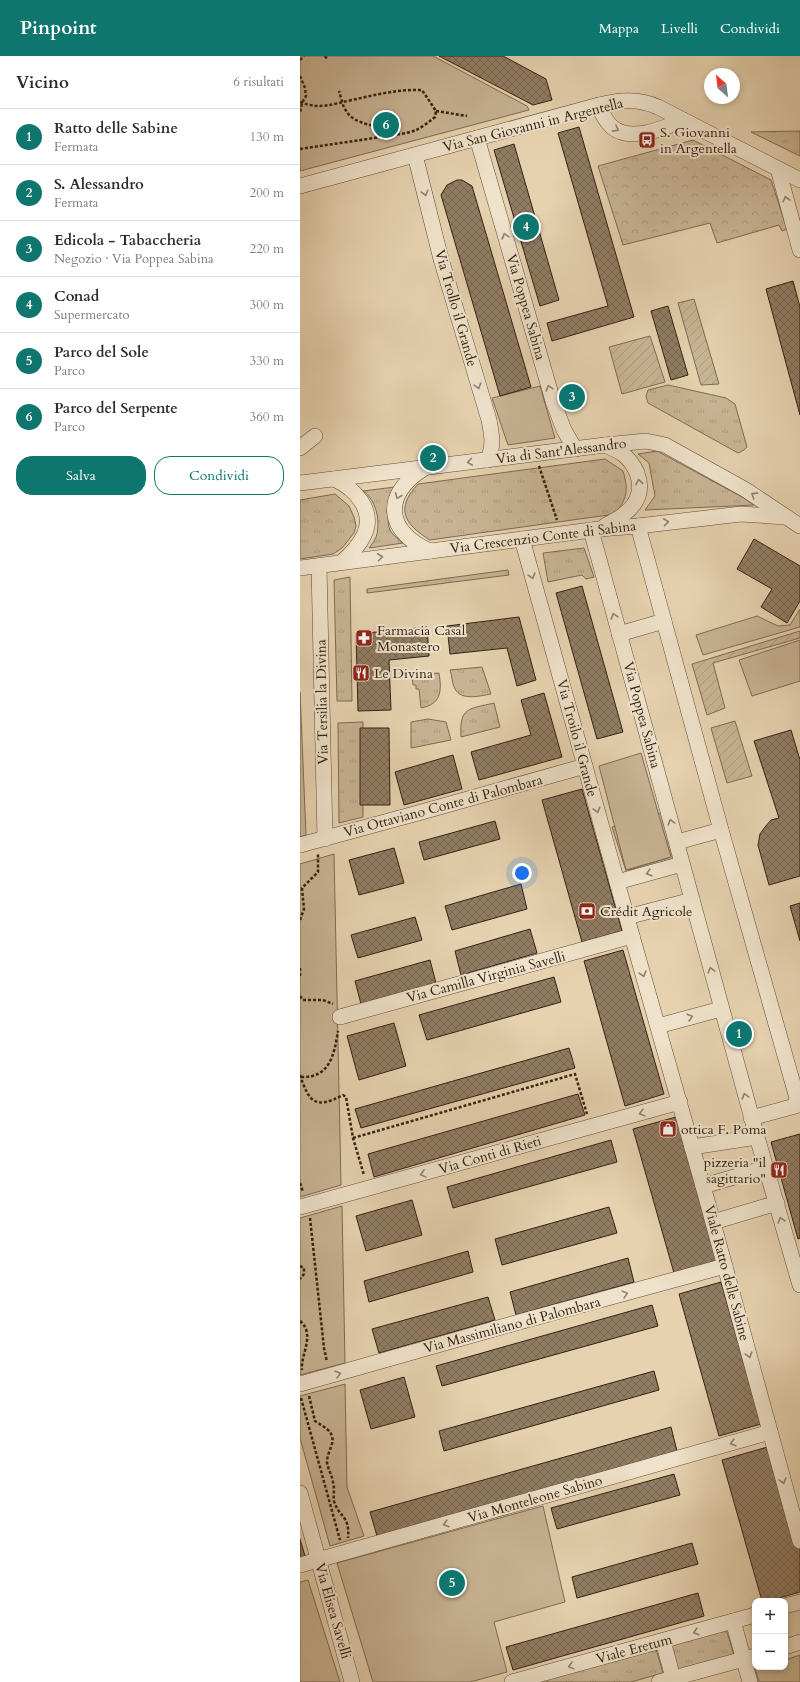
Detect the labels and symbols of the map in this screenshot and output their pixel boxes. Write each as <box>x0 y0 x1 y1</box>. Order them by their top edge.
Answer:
north arrow <box>704 68 740 104</box>
street label: Via San Giovanni in Argentella <box>441 93 625 157</box>
pin: 6 <box>373 110 399 140</box>
place label: S. Giovanni in Argentella <box>660 123 737 158</box>
one-way arrow <box>612 124 620 131</box>
bus stop icon: S. Giovanni in Argentella <box>637 130 657 150</box>
one-way arrow <box>420 190 428 196</box>
one-way arrow <box>782 196 790 202</box>
pin: 4 <box>513 212 539 242</box>
one-way arrow <box>501 232 510 239</box>
street label: Via Trollo il Grande <box>430 247 482 369</box>
street label: Via Poppea Sabina <box>502 252 550 362</box>
one-way arrow <box>473 382 482 389</box>
pin: 3 <box>559 382 585 412</box>
one-way arrow <box>545 384 554 391</box>
street label: Via di Sant'Alessandro <box>495 434 628 468</box>
pin: 2 <box>420 443 446 473</box>
one-way arrow <box>467 457 473 466</box>
one-way arrow <box>635 478 643 485</box>
one-way arrow <box>751 492 758 500</box>
one-way arrow <box>394 493 402 500</box>
street label: Via Crescenzio Conte di Sabina <box>449 516 637 558</box>
one-way arrow <box>663 518 669 527</box>
one-way arrow <box>377 553 383 562</box>
one-way arrow <box>527 573 536 580</box>
one-way arrow <box>610 612 619 619</box>
place label: Farmacia Casal Monastero <box>377 621 466 656</box>
pharmacy icon: Farmacia Casal Monastero <box>354 628 374 648</box>
street label: Via Tersilia la Divina <box>311 639 333 765</box>
street label: Via Poppea Sabina <box>619 660 665 770</box>
restaurant icon: Le Divina <box>351 663 371 683</box>
place label: Le Divina <box>374 664 433 683</box>
street label: Via Troilo il Grande <box>552 677 602 799</box>
street label: Via Ottaviano Conte di Palombara <box>341 770 545 842</box>
one-way arrow <box>592 806 601 813</box>
one-way arrow <box>667 819 676 826</box>
your location <box>512 863 532 883</box>
one-way arrow <box>646 868 653 877</box>
bank icon: Crédit Agricole <box>577 901 597 921</box>
place label: Crédit Agricole <box>600 902 692 921</box>
street label: Via Camilla Virginia Savelli <box>404 947 568 1007</box>
one-way arrow <box>707 967 716 974</box>
one-way arrow <box>638 970 647 977</box>
one-way arrow <box>686 1013 693 1022</box>
pin: 1 <box>726 1019 752 1049</box>
one-way arrow <box>742 1092 750 1099</box>
one-way arrow <box>639 1108 646 1117</box>
shop icon: ottica F. Poma <box>658 1119 678 1139</box>
place label: ottica F. Poma <box>681 1120 767 1139</box>
street label: Via Conti di Rieti <box>436 1131 544 1179</box>
place label: pizzeria "il sagittario" <box>704 1153 766 1188</box>
restaurant icon: pizzeria "il sagittario" <box>769 1160 789 1180</box>
one-way arrow <box>419 1169 426 1178</box>
street label: Viale Ratto delle Sabine <box>700 1203 754 1343</box>
one-way arrow <box>778 1217 786 1224</box>
one-way arrow <box>621 1290 628 1299</box>
street label: Via Massimiliano di Palombara <box>421 1292 603 1358</box>
one-way arrow <box>744 1352 753 1359</box>
one-way arrow <box>334 1370 341 1379</box>
one-way arrow <box>729 1438 736 1447</box>
street label: Via Monteleone Sabino <box>466 1471 605 1527</box>
one-way arrow <box>779 1478 787 1484</box>
one-way arrow <box>442 1519 449 1528</box>
street label: Via Elisea Savelli <box>310 1561 356 1661</box>
pin: 5 <box>439 1568 465 1598</box>
one-way arrow <box>693 1627 700 1636</box>
street label: Viale Eretum <box>594 1630 674 1668</box>
one-way arrow <box>567 1661 574 1670</box>

